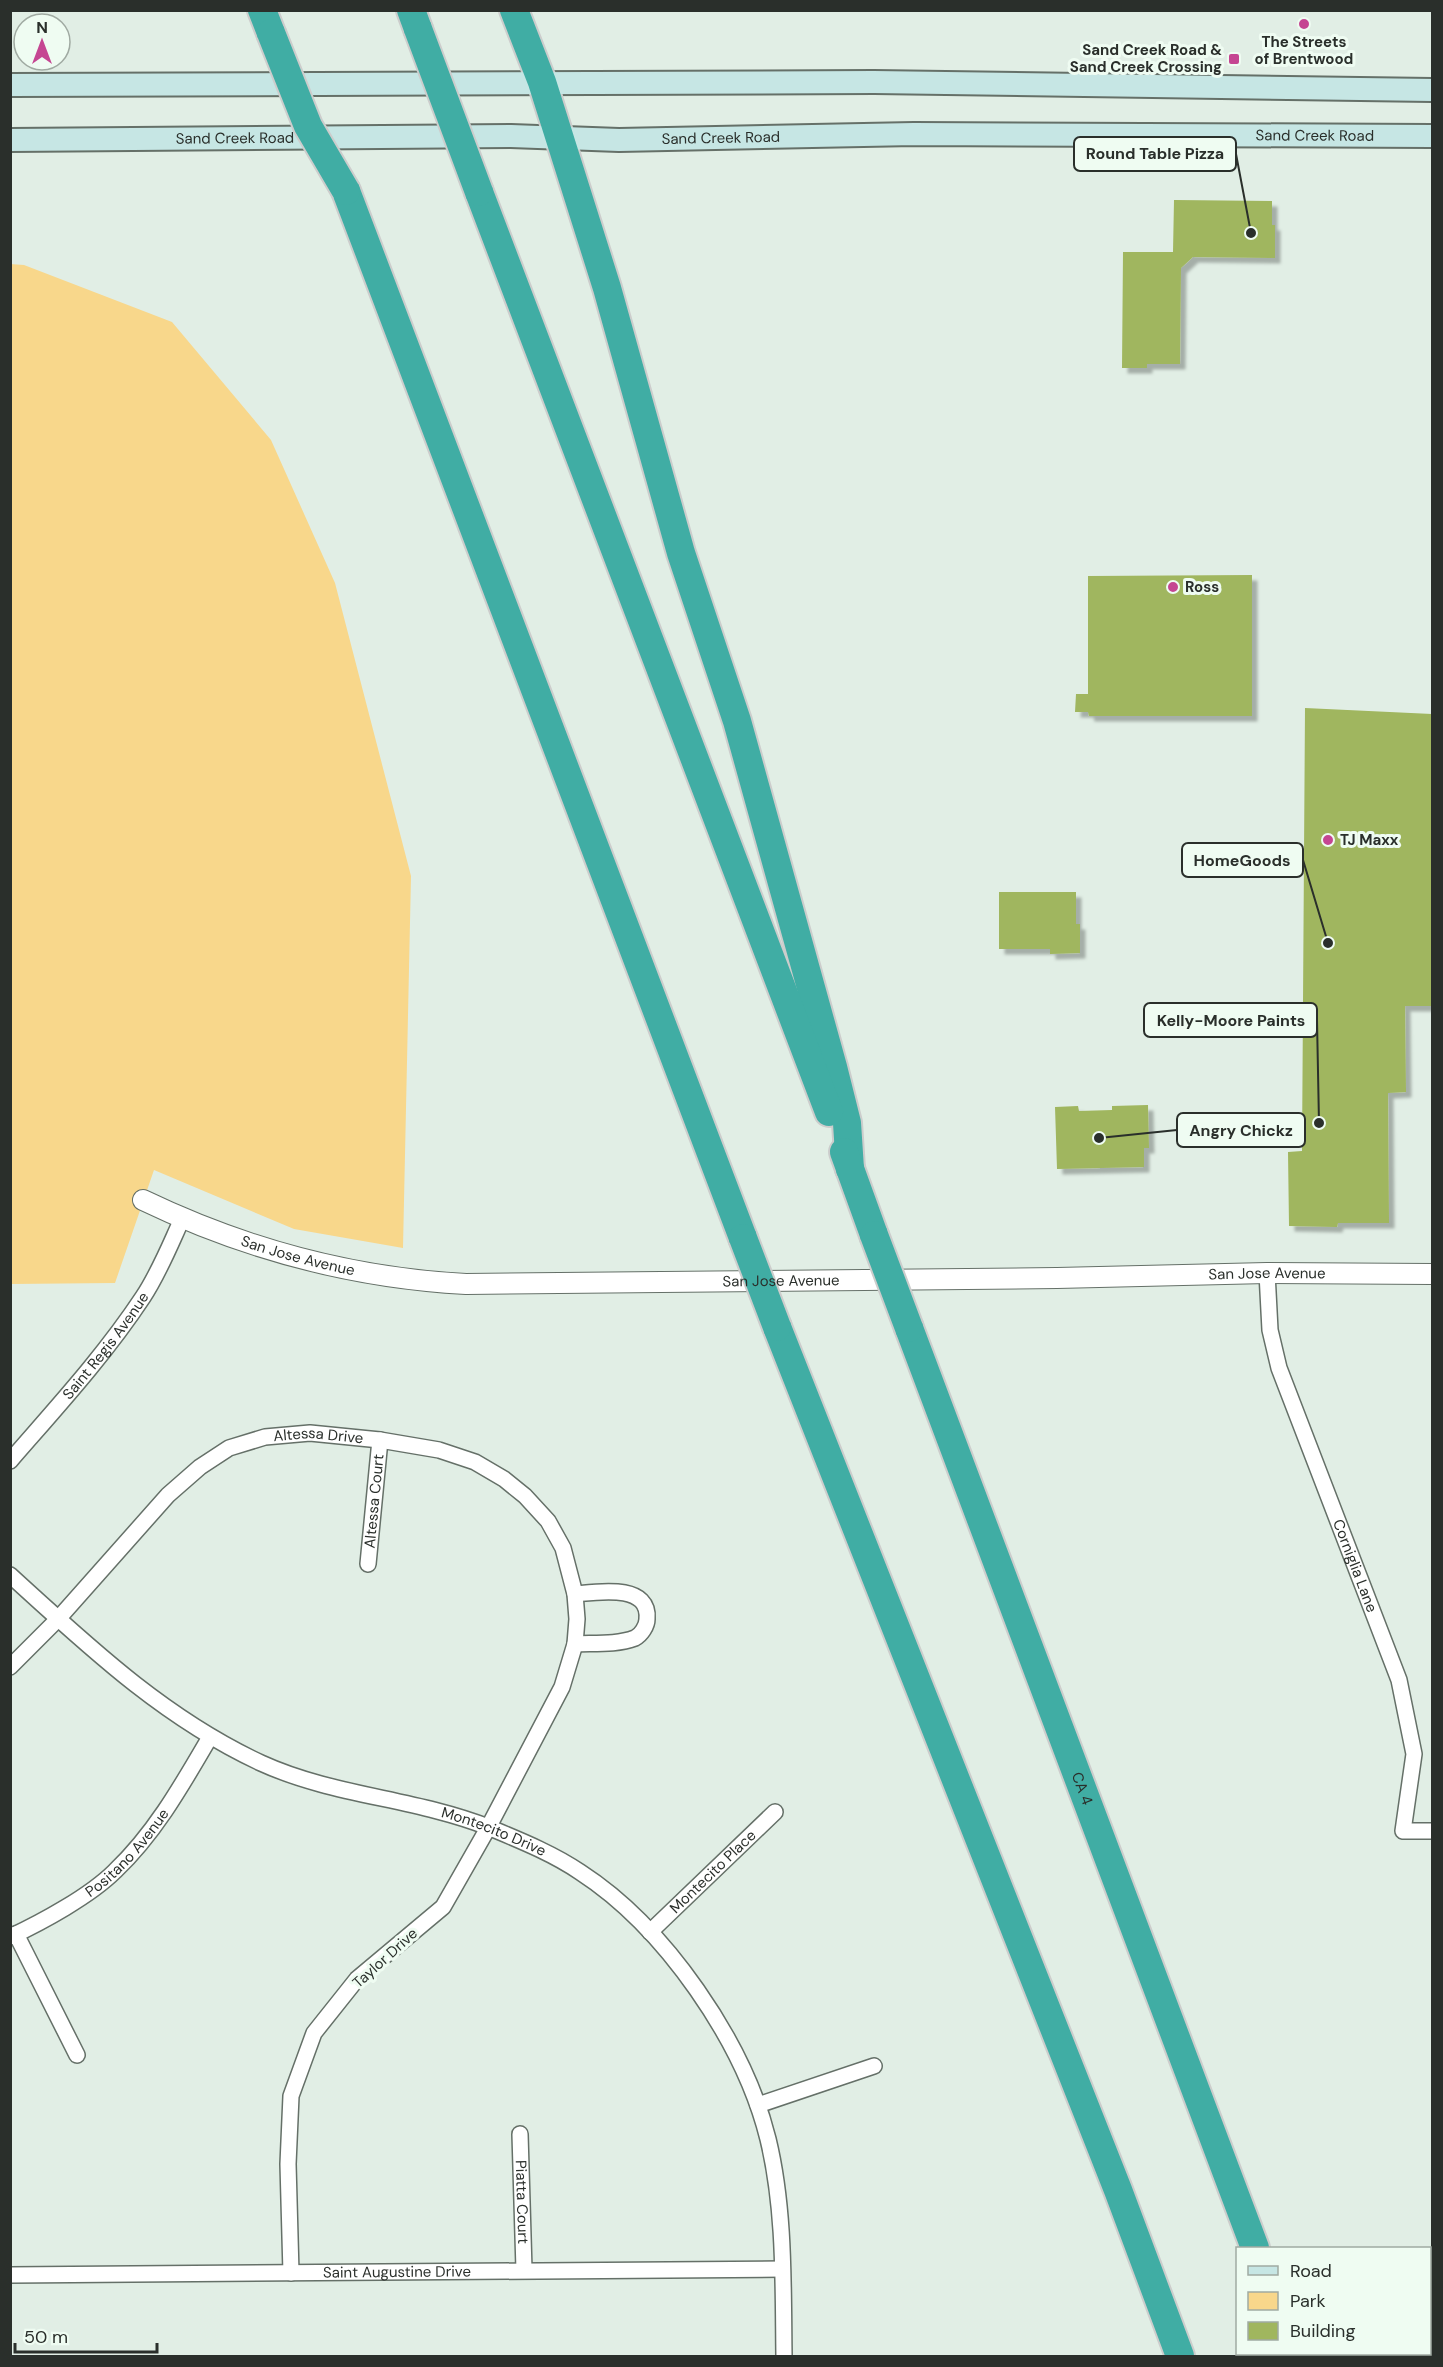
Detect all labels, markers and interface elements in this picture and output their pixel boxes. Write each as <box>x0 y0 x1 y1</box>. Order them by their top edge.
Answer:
north arrow <box>12 12 72 72</box>
text: N <box>36 17 48 38</box>
marker: The Streets of Brentwood <box>1297 17 1311 31</box>
place label: The Streets of Brentwood <box>1255 32 1353 69</box>
place label: Sand Creek Road & Sand Creek Crossing <box>1070 40 1222 77</box>
marker: Sand Creek Road & Sand Creek Crossing <box>1227 52 1241 66</box>
street label: Sand Creek Road <box>1256 125 1374 146</box>
street label: Sand Creek Road <box>661 127 780 149</box>
street label: Sand Creek Road <box>176 128 294 149</box>
callout: Round Table Pizza <box>1074 137 1236 171</box>
text: Round Table Pizza <box>1086 143 1224 164</box>
place label: Ross <box>1185 577 1219 597</box>
marker: Ross <box>1166 580 1180 594</box>
place label: TJ Maxx <box>1340 830 1399 850</box>
marker: TJ Maxx <box>1321 833 1335 847</box>
callout: HomeGoods <box>1182 843 1303 877</box>
text: HomeGoods <box>1194 850 1290 871</box>
callout: Kelly-Moore Paints <box>1144 1003 1317 1037</box>
text: Kelly-Moore Paints <box>1157 1010 1305 1031</box>
callout: Angry Chickz <box>1177 1113 1305 1147</box>
text: Angry Chickz <box>1189 1120 1293 1141</box>
street label: San Jose Avenue <box>238 1231 356 1280</box>
street label: San Jose Avenue <box>1208 1263 1326 1284</box>
street label: San Jose Avenue <box>722 1270 840 1291</box>
street label: Saint Regis Avenue <box>58 1288 154 1404</box>
street label: Altessa Drive <box>272 1423 364 1448</box>
street label: Altessa Court <box>360 1453 389 1549</box>
street label: Corniglia Lane <box>1328 1516 1382 1615</box>
street label: CA 4 <box>1067 1769 1097 1808</box>
street label: Montecito Drive <box>439 1802 549 1861</box>
street label: Positano Avenue <box>81 1805 174 1902</box>
street label: Montecito Place <box>665 1826 760 1918</box>
street label: Taylor Drive <box>348 1924 422 1992</box>
street label: Piatta Court <box>511 2160 533 2244</box>
legend <box>1236 2247 1431 2355</box>
text: Road <box>1290 2259 1332 2283</box>
street label: Saint Augustine Drive <box>323 2261 471 2283</box>
text: Park <box>1290 2289 1326 2313</box>
scale bar <box>15 2316 158 2354</box>
text: Building <box>1290 2319 1355 2343</box>
text: 50 m <box>24 2325 68 2349</box>

